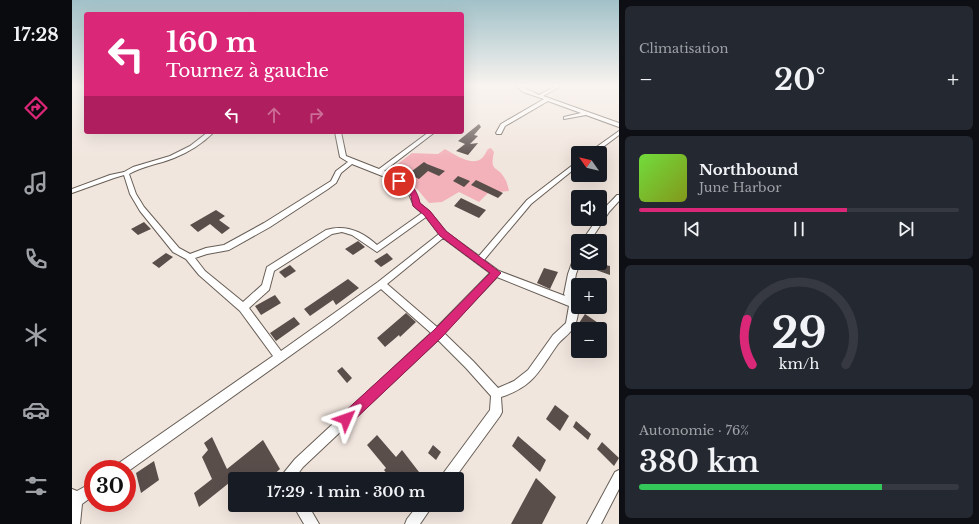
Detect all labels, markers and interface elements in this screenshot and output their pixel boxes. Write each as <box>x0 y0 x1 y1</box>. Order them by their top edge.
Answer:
text: 17:28 <box>13 24 59 46</box>
text: 160 m <box>166 25 257 60</box>
icon: left <box>100 28 152 80</box>
text: Climatisation <box>639 40 729 57</box>
text: Tournez à gauche <box>166 60 329 82</box>
text: 20° <box>774 61 826 98</box>
text: − <box>639 66 653 93</box>
text: + <box>947 66 959 93</box>
icon: directions <box>22 94 50 122</box>
icon: left <box>221 104 243 126</box>
icon: ahead <box>263 104 285 126</box>
icon: right <box>305 104 327 126</box>
north arrow <box>571 146 607 182</box>
map controls <box>571 146 607 358</box>
text: Northbound <box>699 160 798 179</box>
pin <box>382 164 416 198</box>
icon: music <box>22 169 50 197</box>
icon: arrive <box>388 170 410 192</box>
text: June Harbor <box>699 179 781 196</box>
button: sound <box>571 190 607 226</box>
icon: previous <box>681 218 703 240</box>
icon: pause <box>788 218 810 240</box>
icon: next <box>895 218 917 240</box>
button: layers <box>571 234 607 270</box>
icon: phone <box>22 245 50 273</box>
button: + <box>571 278 607 314</box>
text: 29 <box>771 308 827 359</box>
icon: climate <box>22 321 50 349</box>
button: − <box>571 322 607 358</box>
text: km/h <box>779 354 819 372</box>
icon: car <box>22 396 50 424</box>
position arrow <box>325 398 367 440</box>
text: Autonomie · 76% <box>639 422 749 439</box>
text: 380 km <box>639 443 759 480</box>
speed limit sign: 30 <box>84 460 136 512</box>
icon: filters <box>22 472 50 500</box>
text: 17:29 · 1 min · 300 m <box>267 482 425 501</box>

